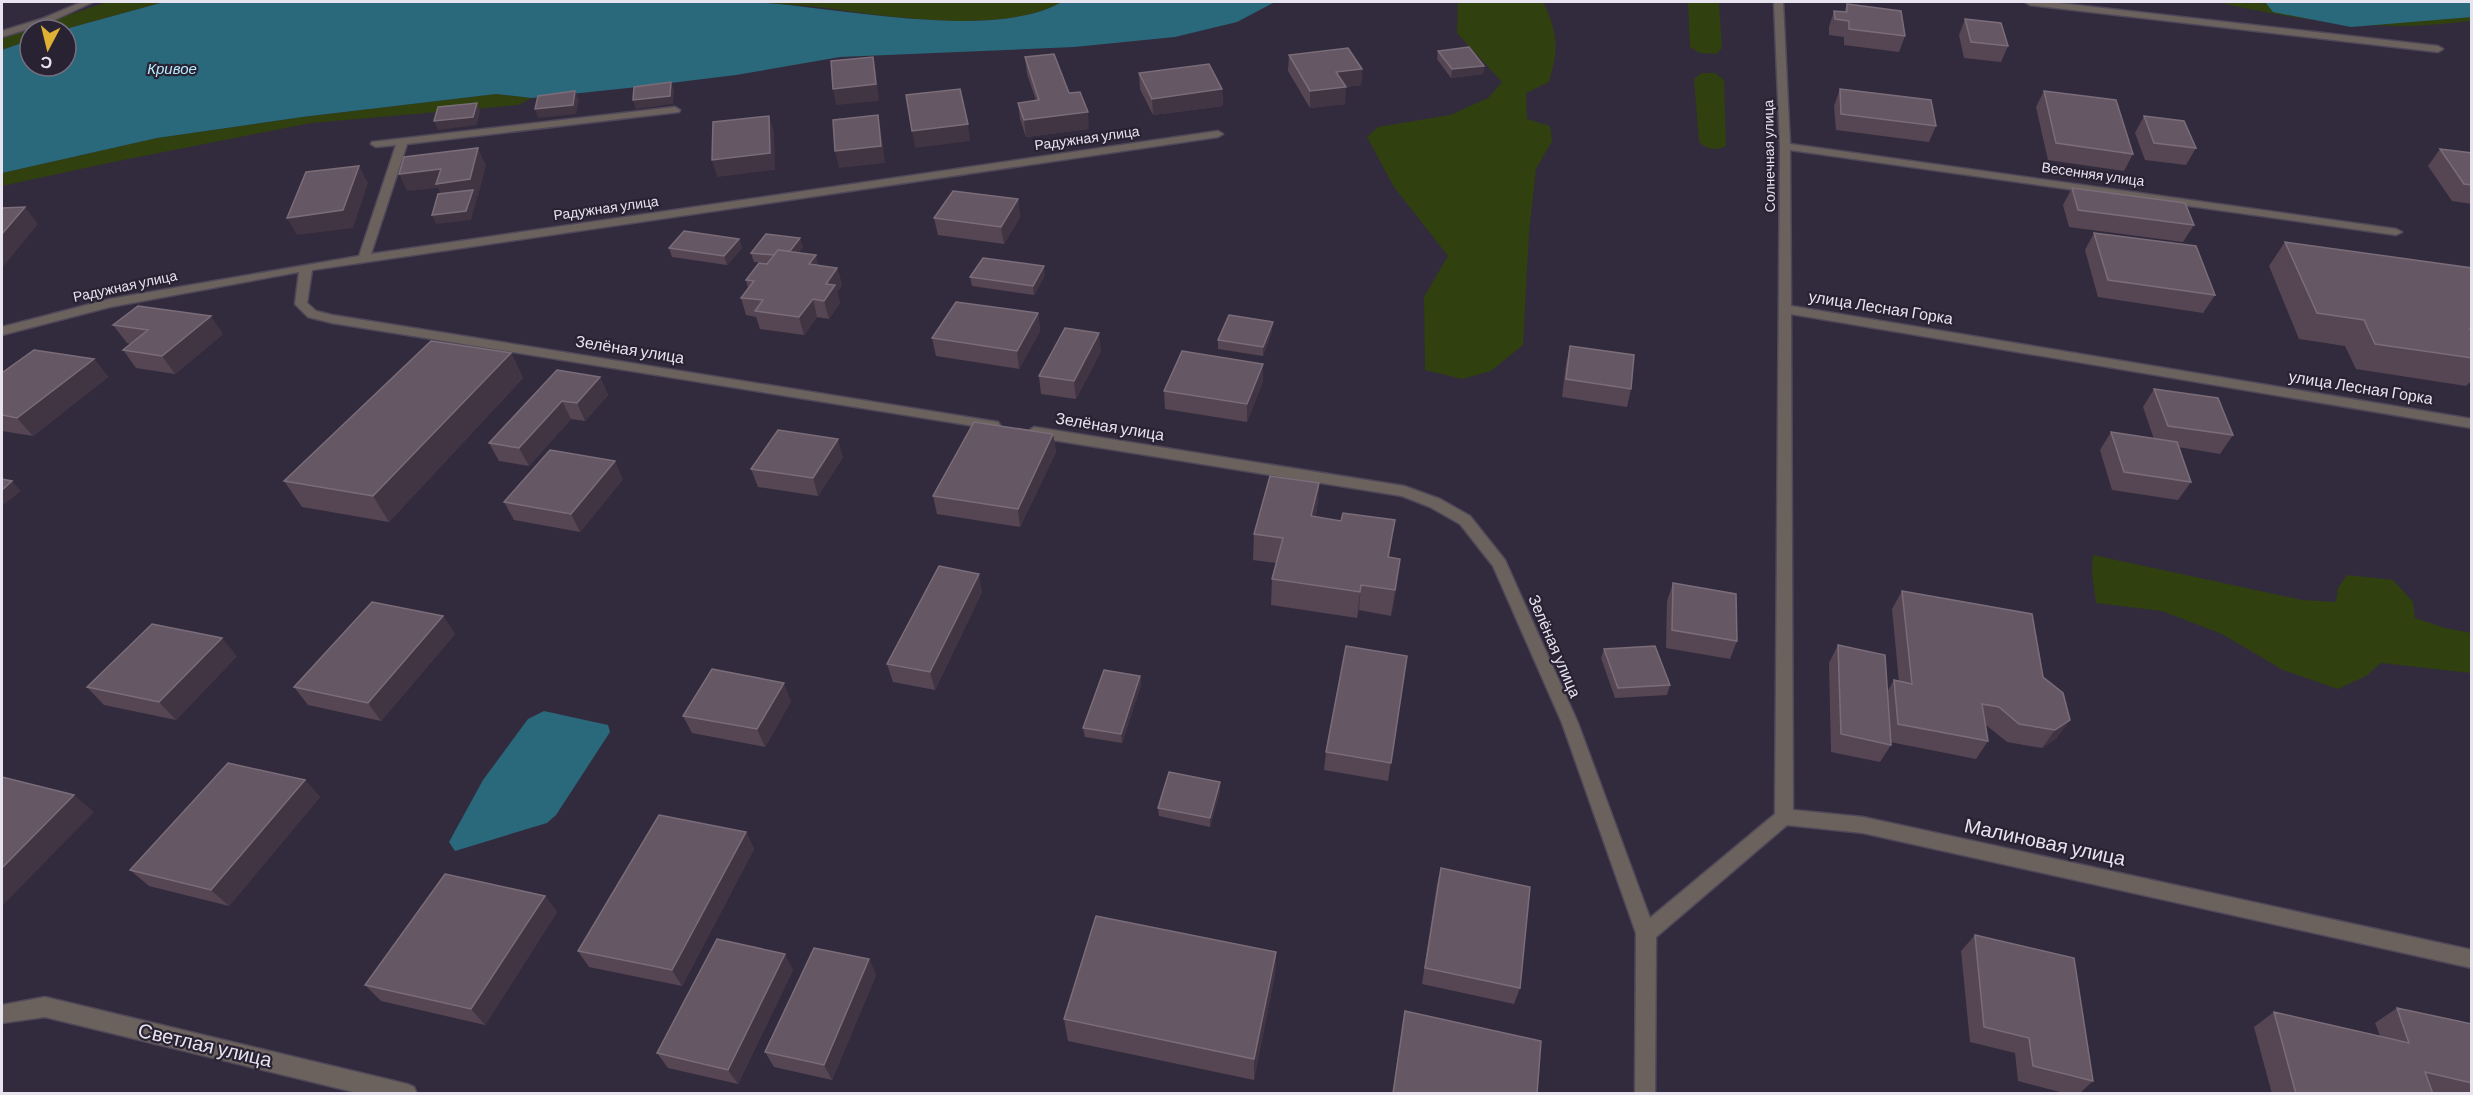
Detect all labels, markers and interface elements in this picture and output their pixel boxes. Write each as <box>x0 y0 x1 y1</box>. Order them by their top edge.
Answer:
north arrow <box>18 18 78 78</box>
text: С <box>39 53 53 74</box>
water label: Кривое <box>147 59 197 77</box>
street label: Солнечная улица <box>1759 99 1778 212</box>
street label: Радужная улица <box>1033 122 1141 153</box>
street label: Весенняя улица <box>2040 158 2146 189</box>
street label: Радужная улица <box>552 192 660 223</box>
street label: Радужная улица <box>71 266 179 305</box>
street label: улица Лесная Горка <box>1808 286 1955 327</box>
street label: Зелёная улица <box>574 331 686 366</box>
street label: улица Лесная Горка <box>2288 366 2435 407</box>
street label: Зелёная улица <box>1054 408 1166 443</box>
street label: Зелёная улица <box>1525 592 1586 700</box>
street label: Малиновая улица <box>1962 812 2129 870</box>
street label: Светлая улица <box>136 1017 275 1071</box>

